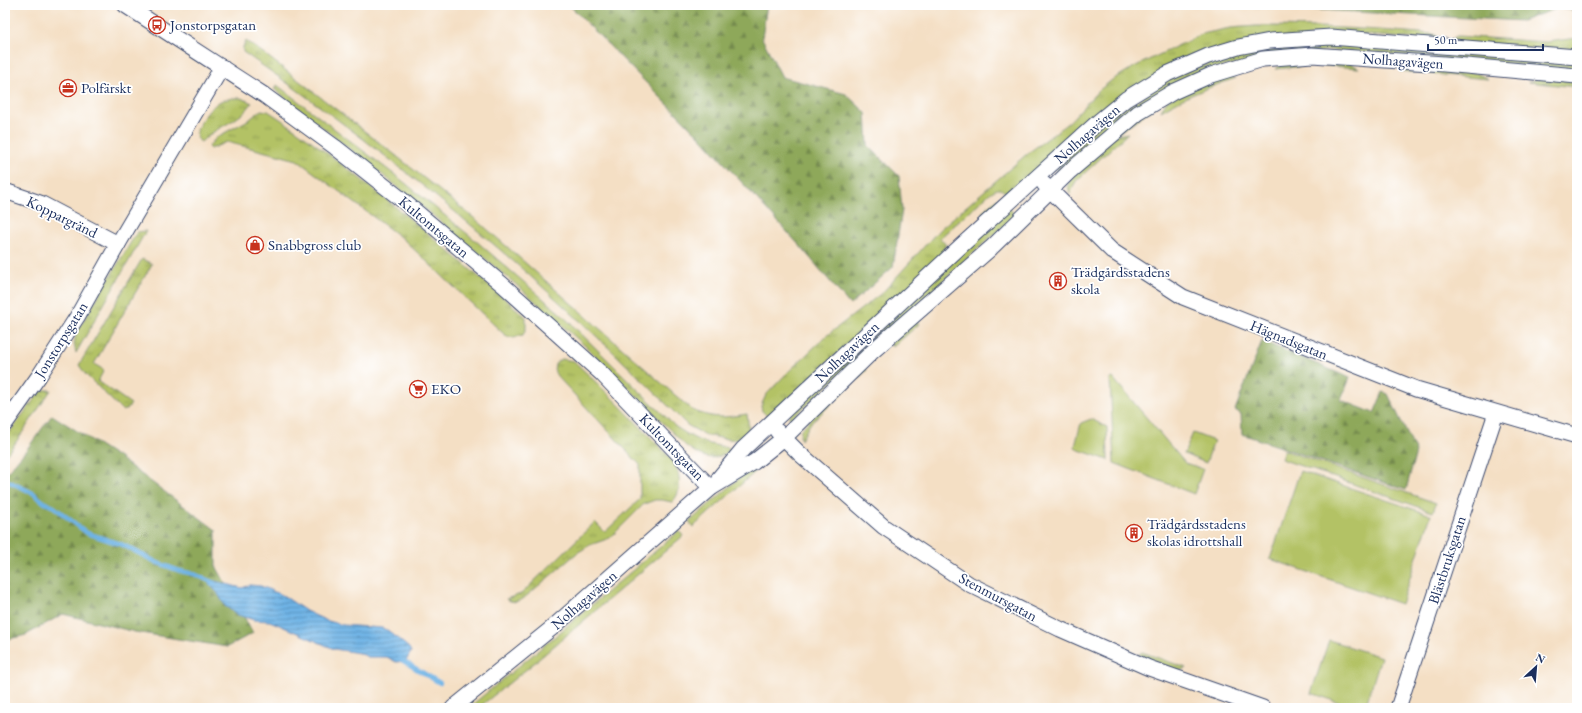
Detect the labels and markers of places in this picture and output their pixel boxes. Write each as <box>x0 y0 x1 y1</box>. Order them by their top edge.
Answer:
bus stop icon: Jonstorpsgatan <box>147 15 167 35</box>
place label: Jonstorpsgatan <box>168 15 256 34</box>
office icon: Polfärskt <box>58 78 78 98</box>
place label: Polfärskt <box>81 78 132 97</box>
shop icon: Snabbgross club <box>245 235 265 255</box>
place label: Snabbgross club <box>268 235 362 254</box>
place label: Trädgårdsstadens skola <box>1071 262 1170 298</box>
building icon: Trädgårdsstadens skola <box>1048 271 1068 291</box>
supermarket icon: EKO <box>408 379 428 399</box>
place label: EKO <box>431 379 461 398</box>
place label: Trädgårdsstadens skolas idrottshall <box>1147 514 1246 550</box>
building icon: Trädgårdsstadens skolas idrottshall <box>1124 523 1144 543</box>

